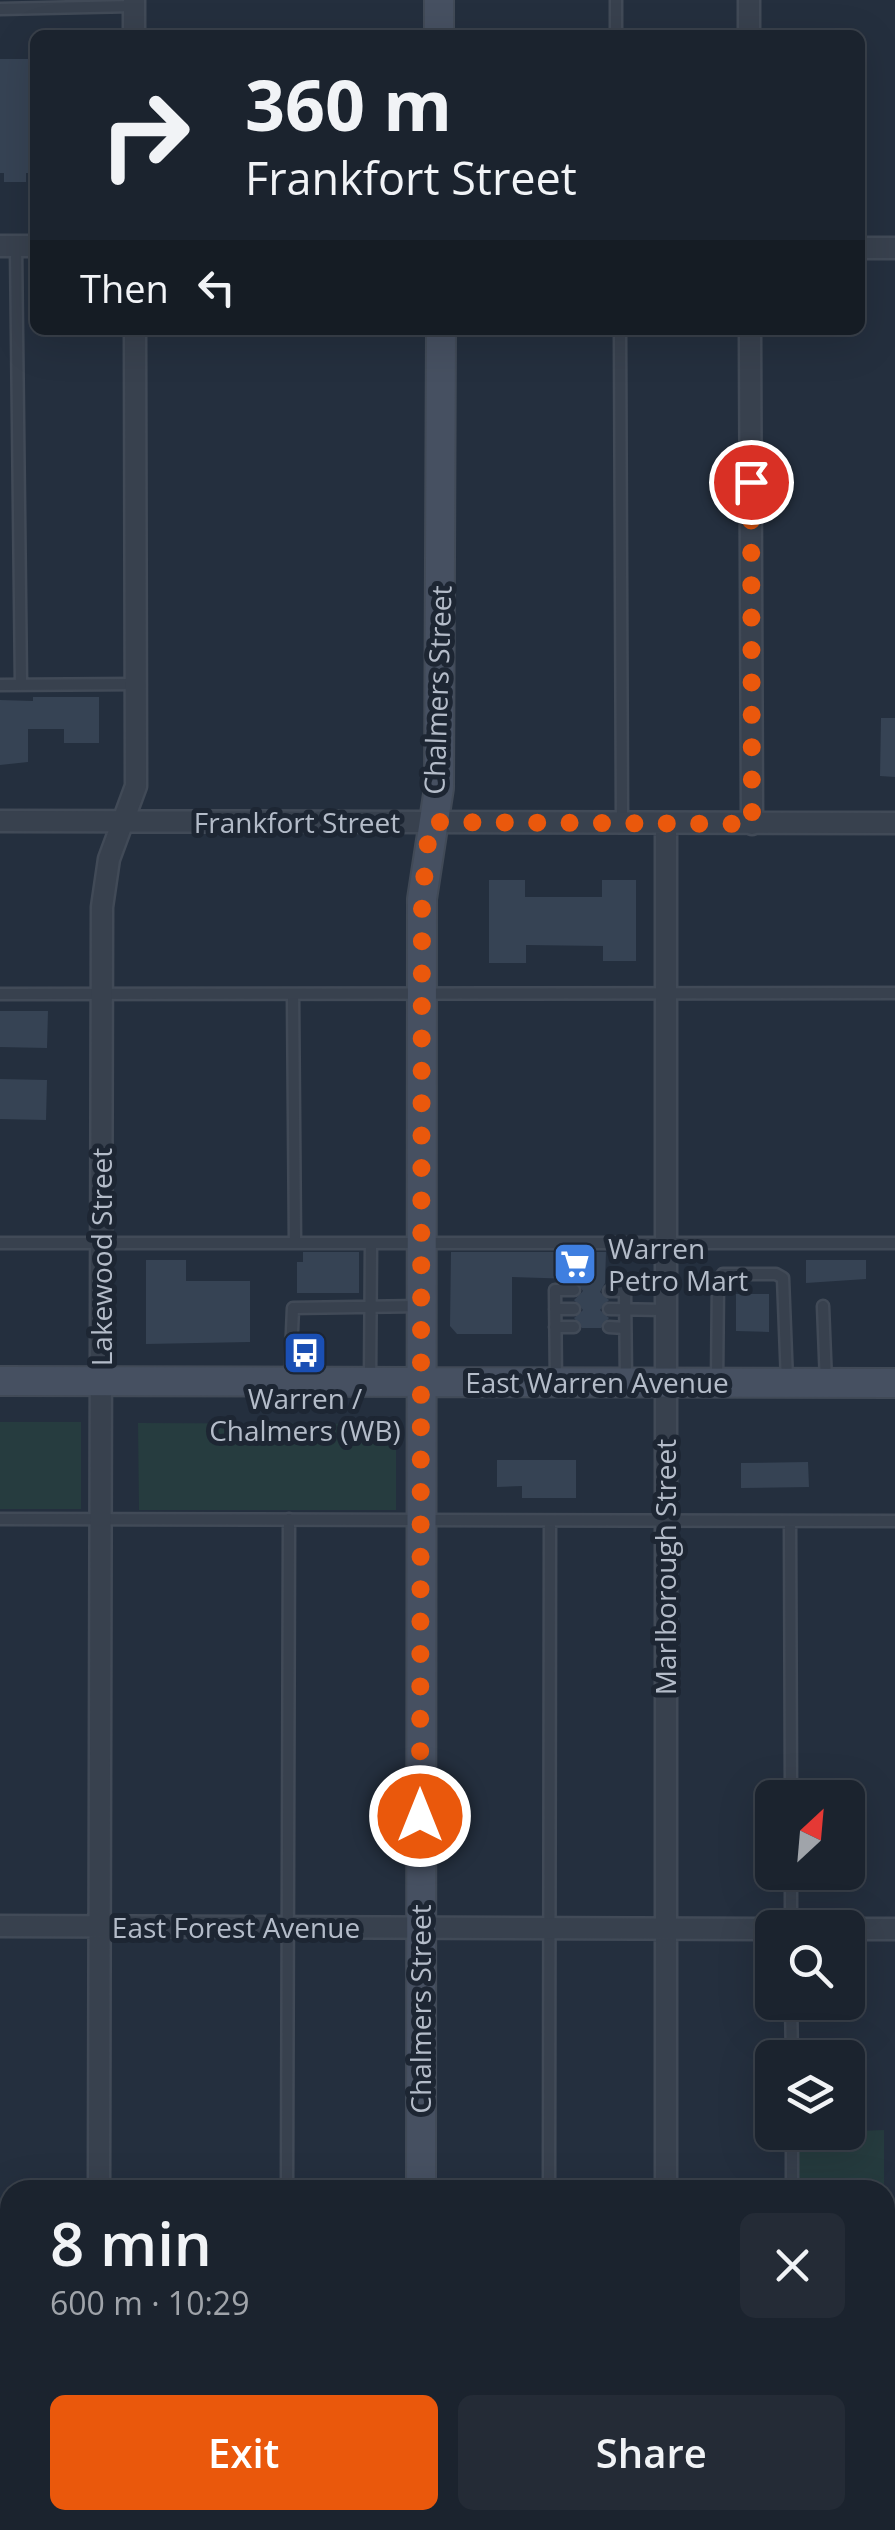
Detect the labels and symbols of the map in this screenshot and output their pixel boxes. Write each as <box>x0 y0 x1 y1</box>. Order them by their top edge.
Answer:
pin <box>709 440 794 525</box>
street label: Chalmers Street <box>414 585 460 795</box>
street label: Frankfort Street <box>194 803 400 841</box>
street label: Lakewood Street <box>82 1148 120 1366</box>
place label: Warren Petro Mart <box>608 1229 748 1299</box>
supermarket icon: Warren Petro Mart <box>552 1241 598 1287</box>
bus stop icon: Warren / Chalmers (WB) <box>282 1330 328 1376</box>
street label: East Warren Avenue <box>465 1363 729 1401</box>
place label: Warren / Chalmers (WB) <box>209 1379 401 1449</box>
street label: Marlborough Street <box>646 1439 684 1695</box>
position arrow <box>368 1764 472 1868</box>
north arrow <box>755 1780 865 1890</box>
street label: Chalmers Street <box>401 1904 439 2114</box>
street label: East Forest Avenue <box>112 1908 360 1946</box>

